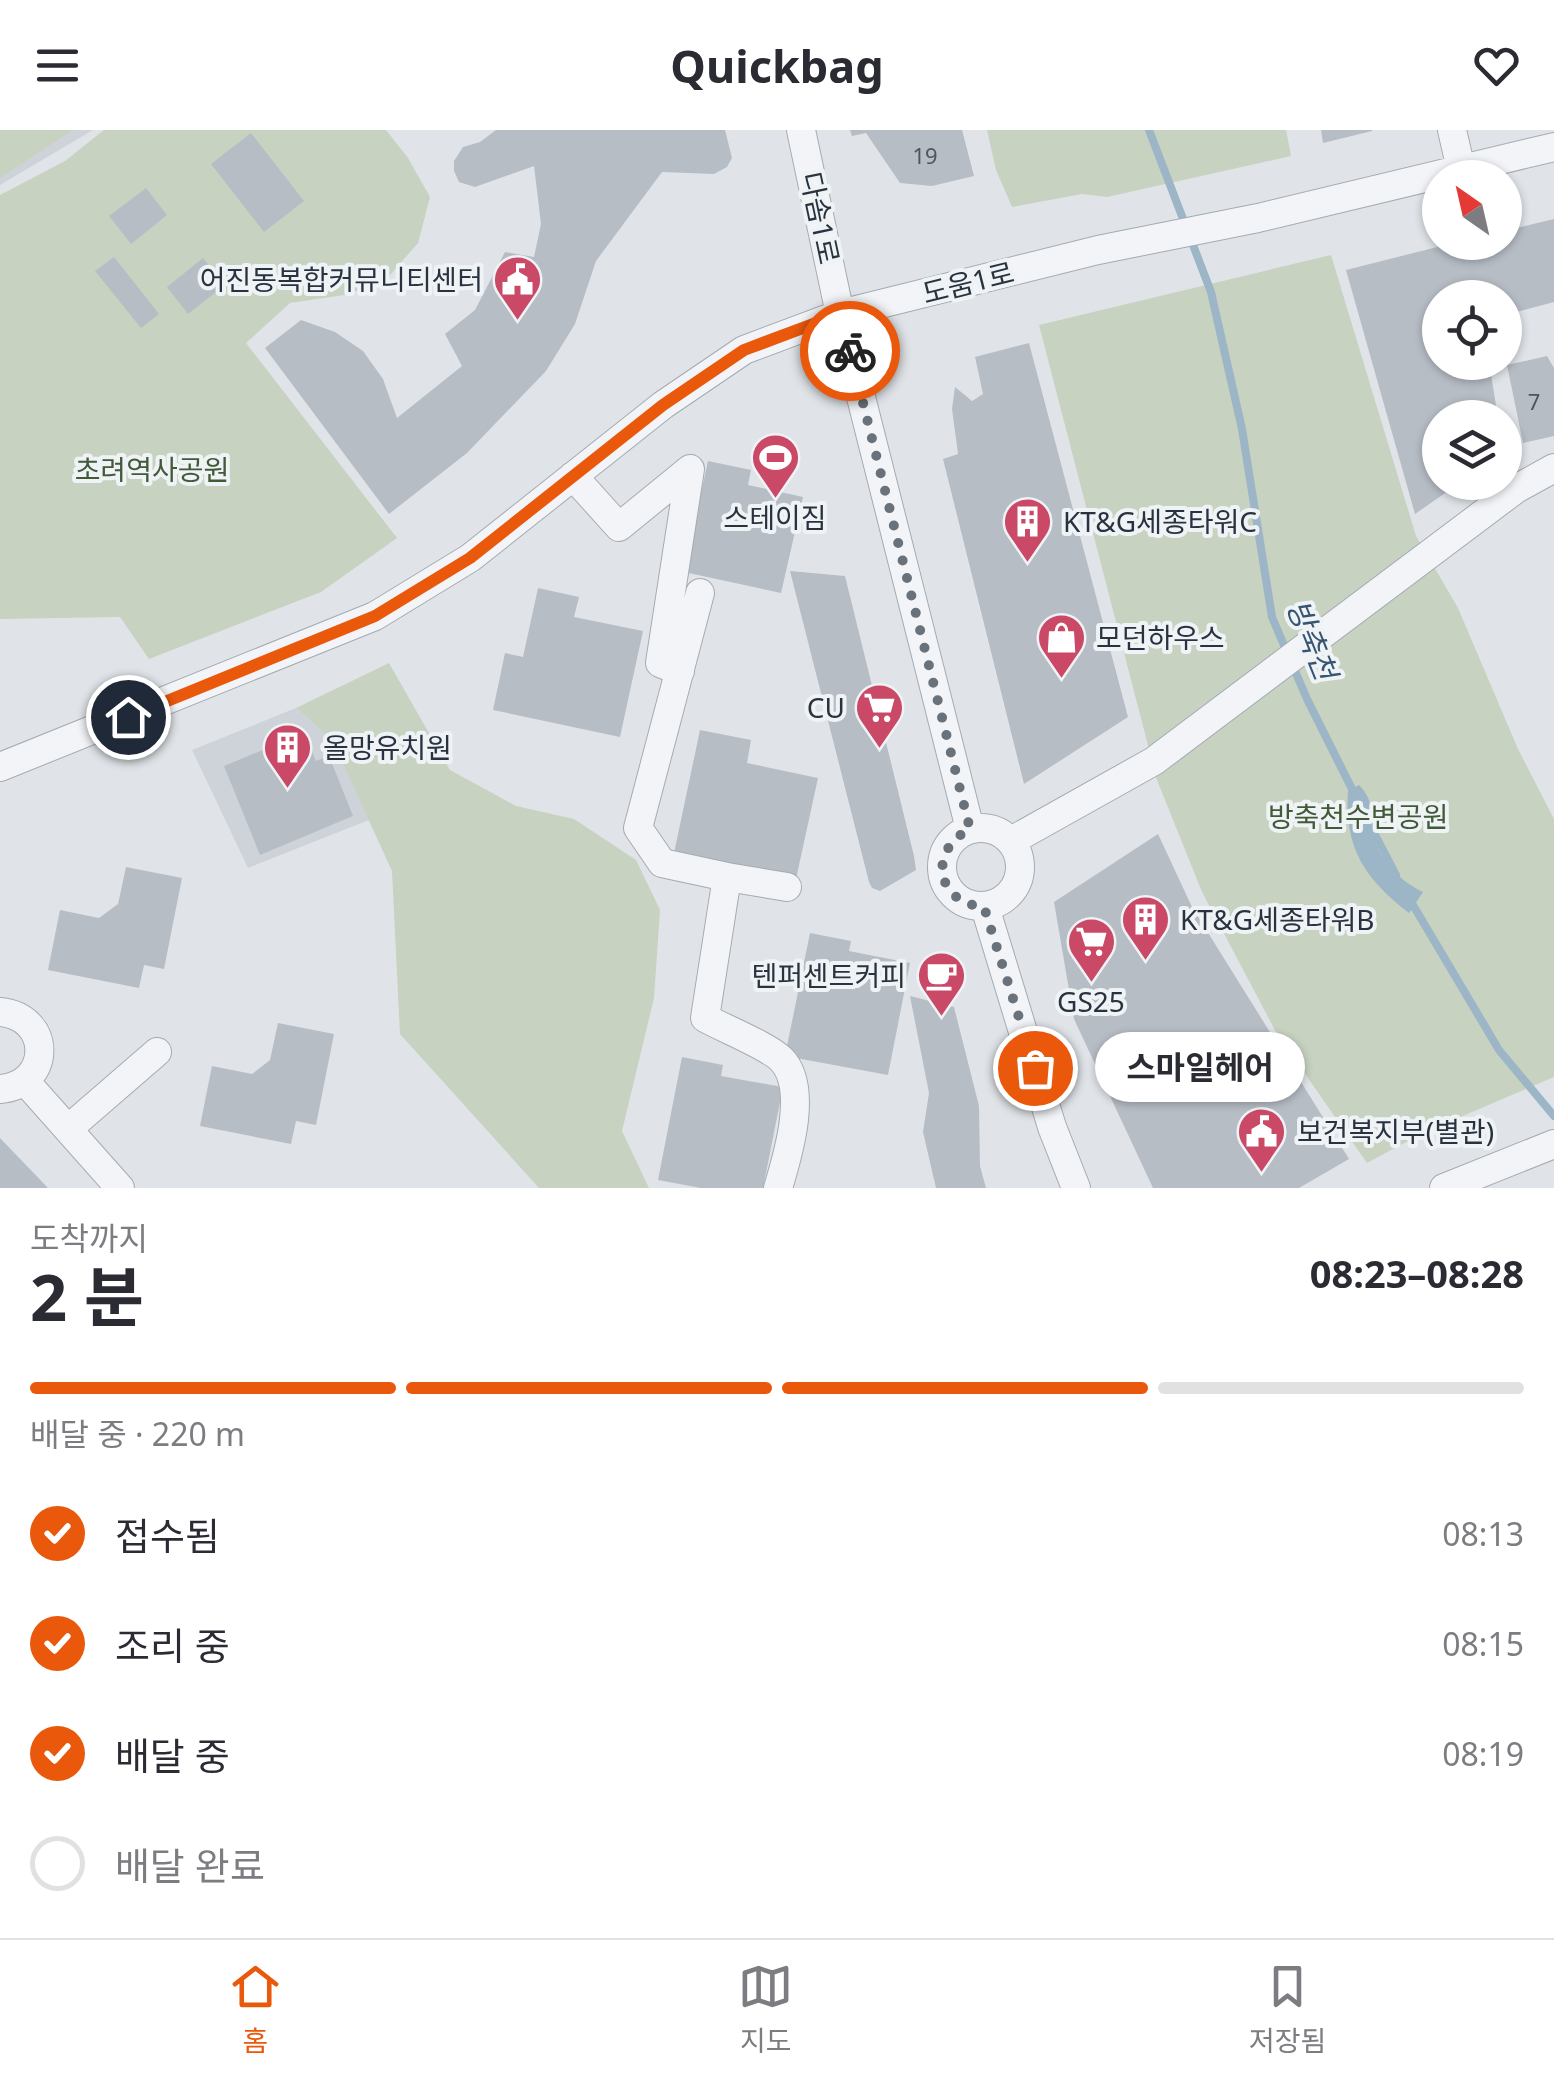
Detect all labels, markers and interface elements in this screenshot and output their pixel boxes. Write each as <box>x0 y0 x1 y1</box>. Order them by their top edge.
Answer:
text: Quickbag <box>670 35 884 96</box>
icon: menu <box>30 38 85 93</box>
icon: heart <box>1469 38 1524 93</box>
house number: 19 <box>912 140 938 170</box>
north arrow <box>1422 160 1522 260</box>
map controls <box>1422 160 1522 500</box>
street label: 다솜1로 <box>793 168 849 267</box>
street label: 도움1로 <box>918 252 1018 312</box>
public building icon: 어진동복합커뮤니티센터 <box>492 254 544 322</box>
place label: 어진동복합커뮤니티센터 <box>200 260 483 298</box>
button: locate <box>1422 280 1522 380</box>
courier <box>800 301 900 401</box>
icon: bike <box>823 324 878 379</box>
house number: 7 <box>1528 386 1540 416</box>
button: layers <box>1422 400 1522 500</box>
sports icon: 스테이짐 <box>749 432 801 500</box>
park label: 초려역사공원 <box>75 450 229 488</box>
building icon: KT&G세종타워C <box>1002 496 1054 564</box>
place label: 스테이짐 <box>723 498 827 536</box>
place label: KT&G세종타워C <box>1063 502 1257 540</box>
water label: 방축천 <box>1278 593 1348 689</box>
shop icon: 모던하우스 <box>1035 612 1087 680</box>
place label: 모던하우스 <box>1096 618 1225 656</box>
pin <box>86 675 171 760</box>
supermarket icon: CU <box>854 682 906 750</box>
place label: CU <box>807 688 845 726</box>
icon: home <box>101 690 156 745</box>
building icon: 올망유치원 <box>262 722 314 790</box>
place label: 올망유치원 <box>323 728 452 766</box>
park label: 방축천수변공원 <box>1268 797 1448 835</box>
building icon: KT&G세종타워B <box>1119 894 1171 962</box>
place label: KT&G세종타워B <box>1180 900 1374 938</box>
supermarket icon: GS25 <box>1065 916 1117 984</box>
cafe icon: 텐퍼센트커피 <box>915 950 967 1018</box>
place label: 텐퍼센트커피 <box>751 956 906 994</box>
place label: GS25 <box>1057 982 1125 1020</box>
pin <box>993 1026 1078 1111</box>
callout: 스마일헤어 <box>1095 1033 1305 1103</box>
icon: bag <box>1008 1041 1063 1096</box>
text: 스마일헤어 <box>1126 1045 1274 1088</box>
public building icon: 보건복지부(별관) <box>1236 1106 1288 1174</box>
place label: 보건복지부(별관) <box>1297 1112 1494 1150</box>
text: 도착까지 <box>30 1216 148 1259</box>
text: 08:23–08:28 <box>1310 1247 1524 1299</box>
text: 2 분 <box>30 1252 144 1340</box>
text: 배달 중 · 220 m <box>30 1412 245 1455</box>
icon: check <box>30 1506 85 1561</box>
text: 접수됨 <box>115 1509 220 1561</box>
text: 08:13 <box>1442 1512 1524 1555</box>
icon: check <box>30 1616 85 1671</box>
text: 조리 중 <box>115 1619 230 1671</box>
text: 08:15 <box>1442 1622 1524 1665</box>
icon: check <box>30 1726 85 1781</box>
text: 배달 중 <box>115 1729 230 1781</box>
text: 08:19 <box>1442 1732 1524 1775</box>
text: 배달 완료 <box>115 1839 265 1891</box>
tab: 홈 <box>228 1959 283 2059</box>
tab: 지도 <box>738 1959 793 2059</box>
tab: 저장됨 <box>1249 1959 1326 2059</box>

